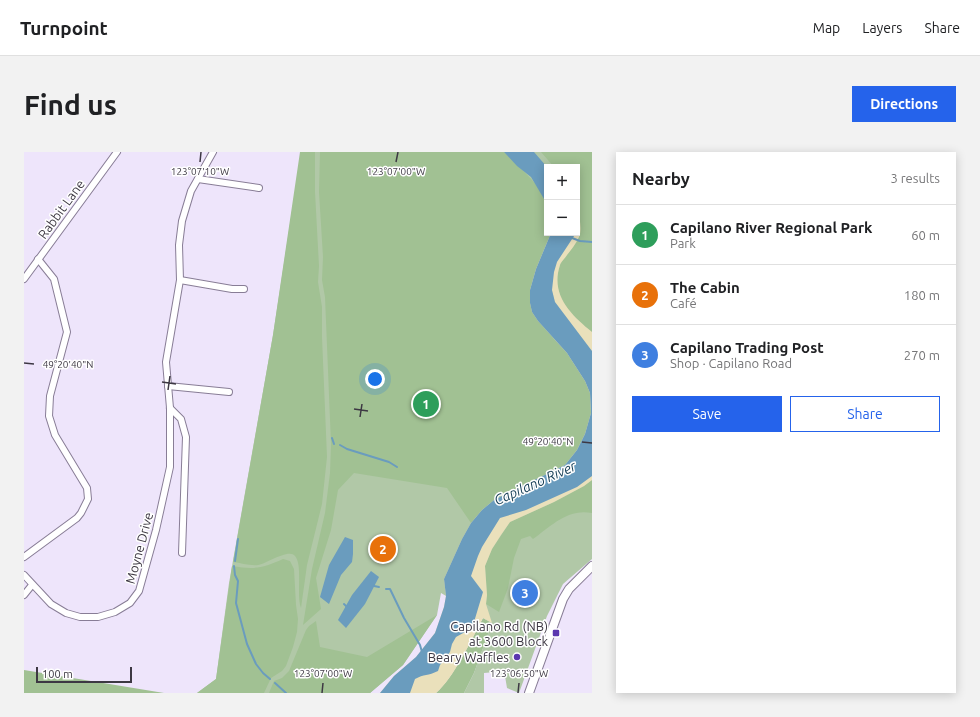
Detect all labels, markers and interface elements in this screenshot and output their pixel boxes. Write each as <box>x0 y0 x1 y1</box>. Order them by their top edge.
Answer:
text: Turnpoint <box>20 17 108 39</box>
text: Map <box>813 20 840 36</box>
text: Layers <box>862 20 902 36</box>
text: Share <box>924 20 960 36</box>
button: Directions <box>852 86 956 122</box>
text: Find us <box>24 89 117 120</box>
map controls <box>544 164 580 236</box>
button: + <box>544 164 580 200</box>
text: 123°07'10"W <box>171 166 229 177</box>
text: 123°07'00"W <box>367 166 425 177</box>
text: Nearby <box>632 169 690 188</box>
text: 3 results <box>890 171 940 185</box>
street label: Rabbit Lane <box>35 177 87 241</box>
button: − <box>544 200 580 236</box>
text: Capilano River Regional Park <box>670 219 872 236</box>
text: 1 <box>641 228 649 242</box>
text: 60 m <box>911 228 940 242</box>
text: Park <box>670 236 696 250</box>
text: The Cabin <box>670 279 740 296</box>
text: 2 <box>641 288 649 302</box>
text: 180 m <box>904 288 940 302</box>
text: Café <box>670 296 697 310</box>
text: Capilano Trading Post <box>670 339 824 356</box>
text: 3 <box>641 348 649 362</box>
text: 270 m <box>904 348 940 362</box>
text: Shop · Capilano Road <box>670 356 792 370</box>
text: 49°20'40"N <box>43 359 93 370</box>
your location <box>365 369 385 389</box>
pin: 1 <box>413 389 439 419</box>
button: Save <box>632 396 782 432</box>
button: Share <box>790 396 940 432</box>
text: 49°20'40"N <box>523 436 573 447</box>
water label: Capilano River <box>492 458 579 508</box>
street label: Moyne Drive <box>123 511 155 585</box>
pin: 2 <box>370 534 396 564</box>
pin: 3 <box>512 578 538 608</box>
place label: Capilano Rd (NB) at 3600 Block <box>450 619 548 648</box>
marker: Capilano Rd (NB) at 3600 Block <box>551 628 561 638</box>
place label: Beary Waffles <box>428 650 509 664</box>
marker: Beary Waffles <box>512 652 522 662</box>
scale bar <box>36 665 132 684</box>
text: 100 m <box>42 668 73 680</box>
text: 123°07'00"W <box>294 668 352 679</box>
text: 123°06'50"W <box>490 668 548 679</box>

